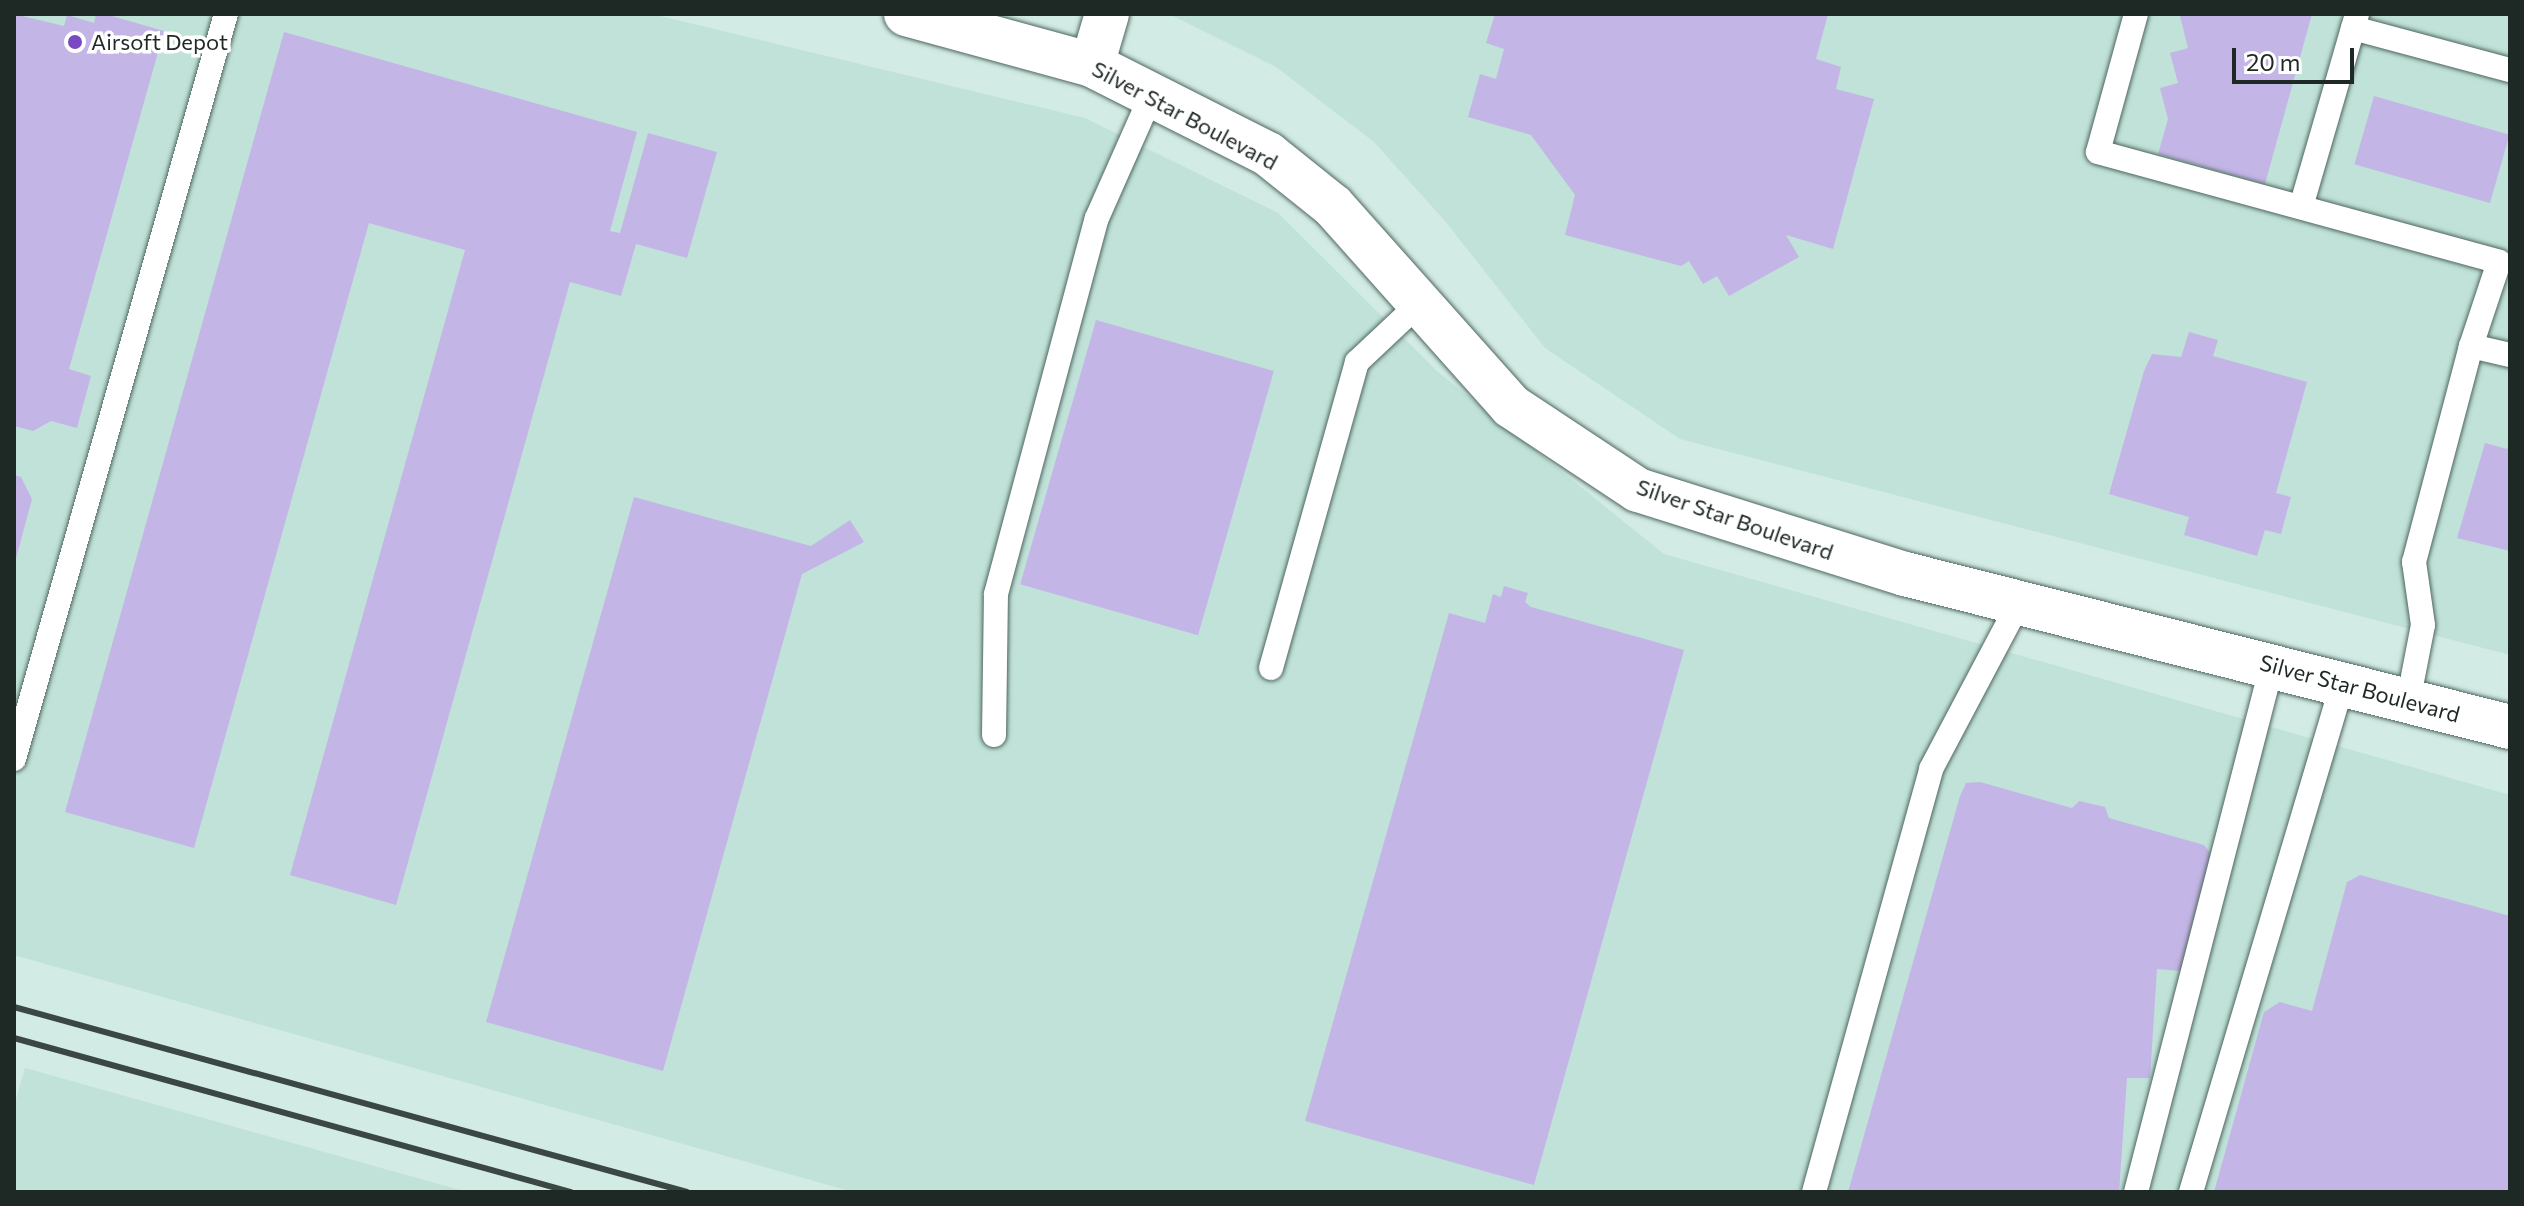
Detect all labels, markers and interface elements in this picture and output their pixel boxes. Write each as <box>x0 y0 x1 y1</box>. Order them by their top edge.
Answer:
place label: Airsoft Depot <box>91 29 228 55</box>
scale bar <box>2236 32 2358 82</box>
marker: Airsoft Depot <box>66 33 84 51</box>
text: 20 m <box>2246 47 2300 76</box>
street label: Silver Star Boulevard <box>1088 55 1282 175</box>
street label: Silver Star Boulevard <box>1633 473 1837 565</box>
street label: Silver Star Boulevard <box>2257 649 2463 727</box>

